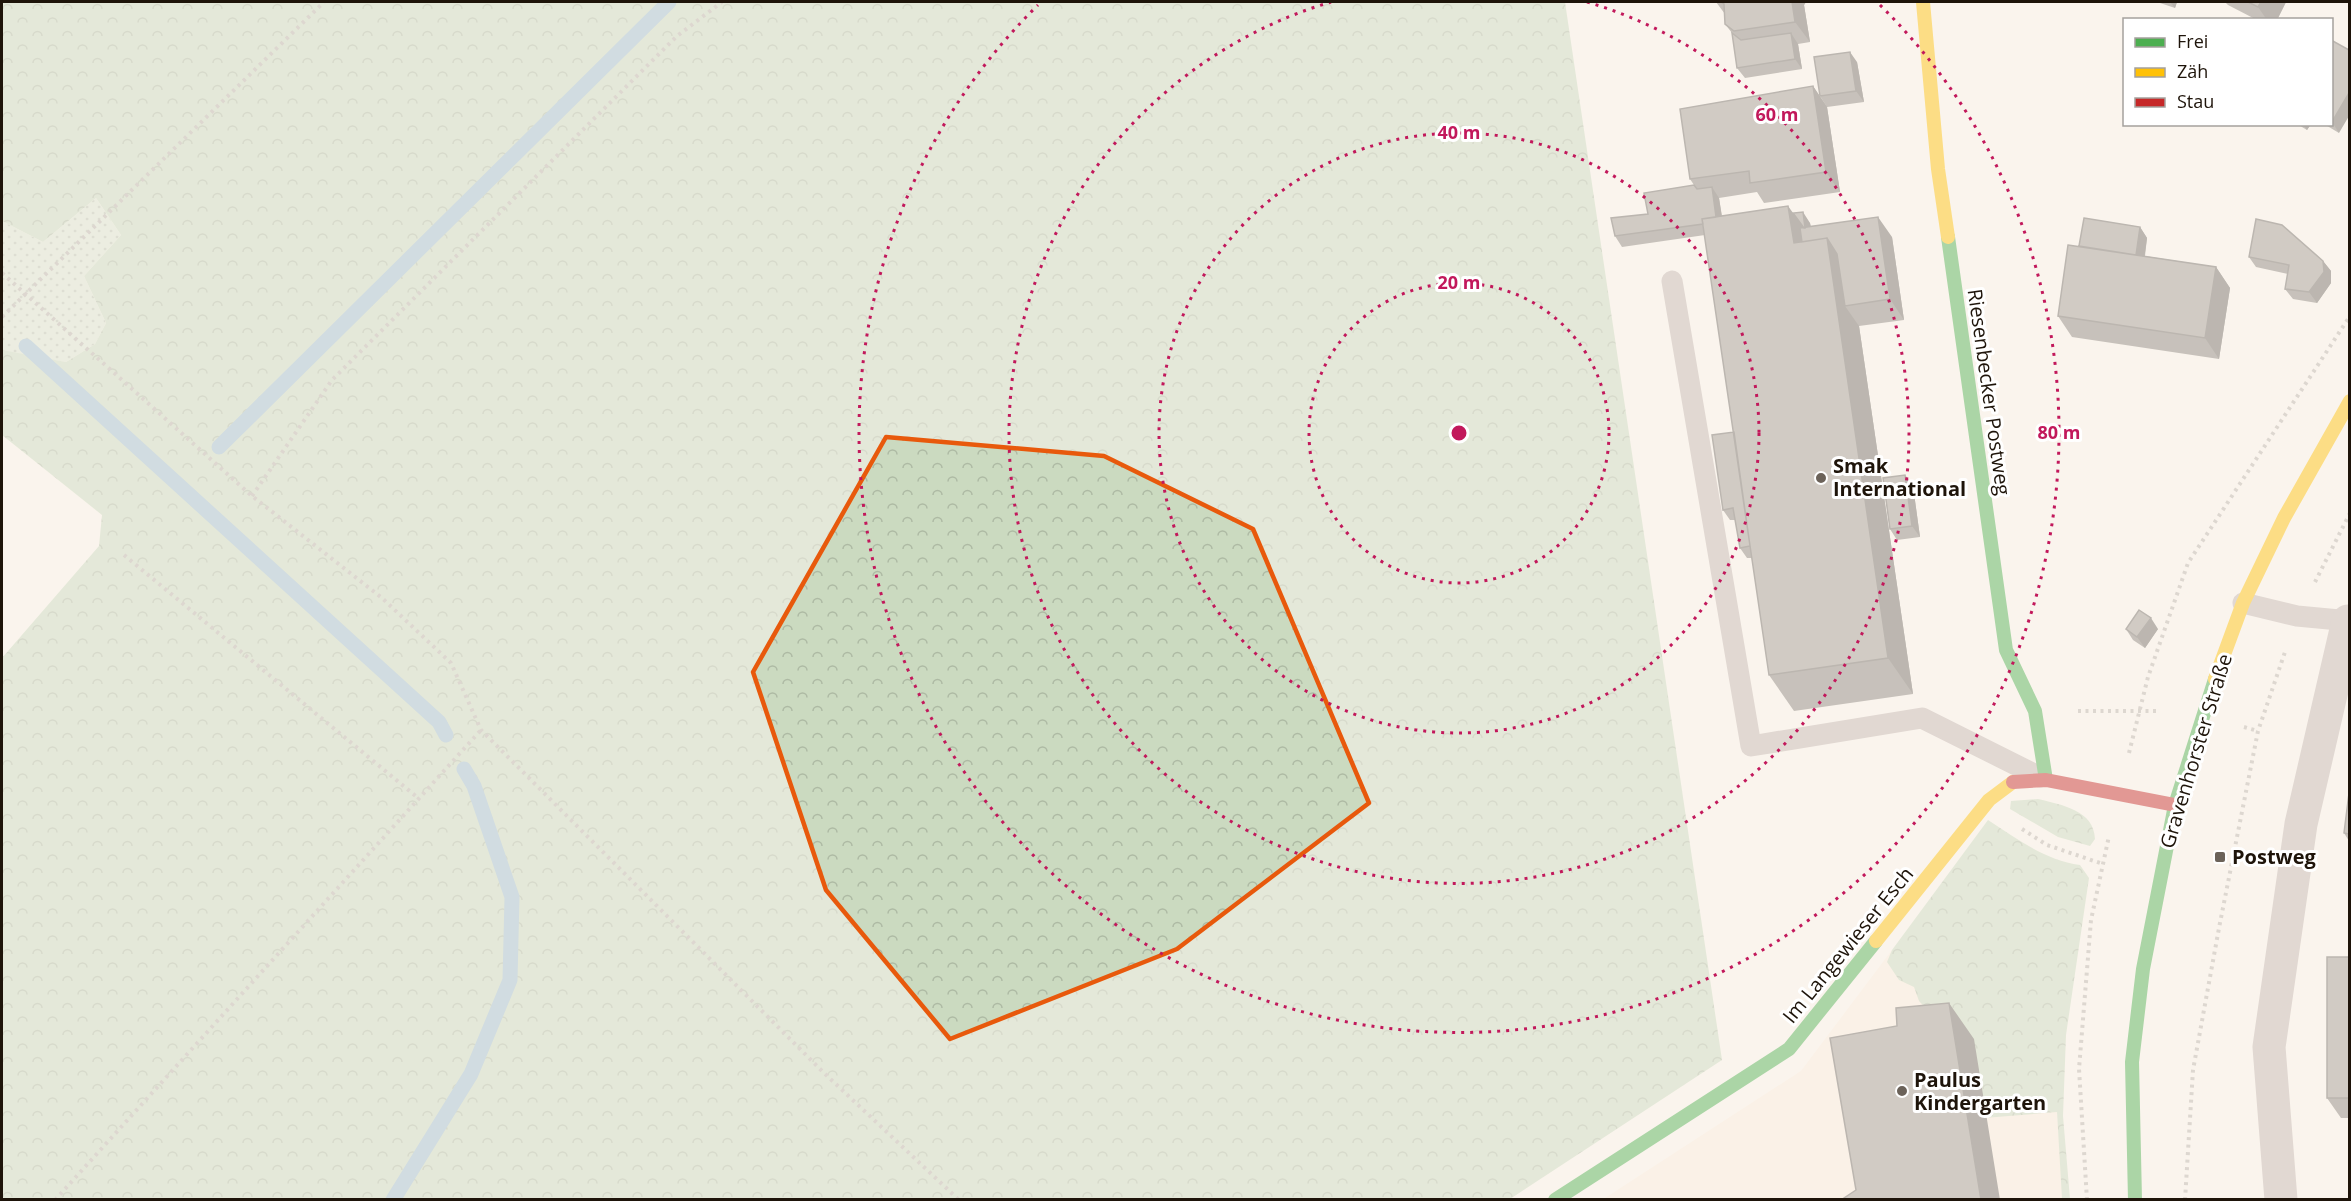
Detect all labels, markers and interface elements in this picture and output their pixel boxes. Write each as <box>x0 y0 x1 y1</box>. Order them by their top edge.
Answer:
legend <box>2123 18 2333 126</box>
text: Frei <box>2177 29 2208 53</box>
text: Zäh <box>2177 59 2208 83</box>
text: Stau <box>2177 89 2214 113</box>
text: 60 m <box>1756 102 1798 126</box>
text: 40 m <box>1438 120 1480 144</box>
text: 20 m <box>1438 270 1480 294</box>
street label: Riesenbecker Postweg <box>1962 287 2017 497</box>
text: 80 m <box>2038 420 2080 444</box>
centre of rings <box>1449 423 1469 443</box>
place label: Smak International <box>1833 452 1966 502</box>
marker: Smak International <box>1814 471 1828 485</box>
street label: Gravenhorster Straße <box>2153 650 2238 851</box>
place label: Postweg <box>2232 843 2317 870</box>
marker: Postweg <box>2213 850 2227 864</box>
street label: Im Langewieser Esch <box>1776 861 1919 1028</box>
place label: Paulus Kindergarten <box>1914 1066 2046 1116</box>
marker: Paulus Kindergarten <box>1895 1084 1909 1098</box>

